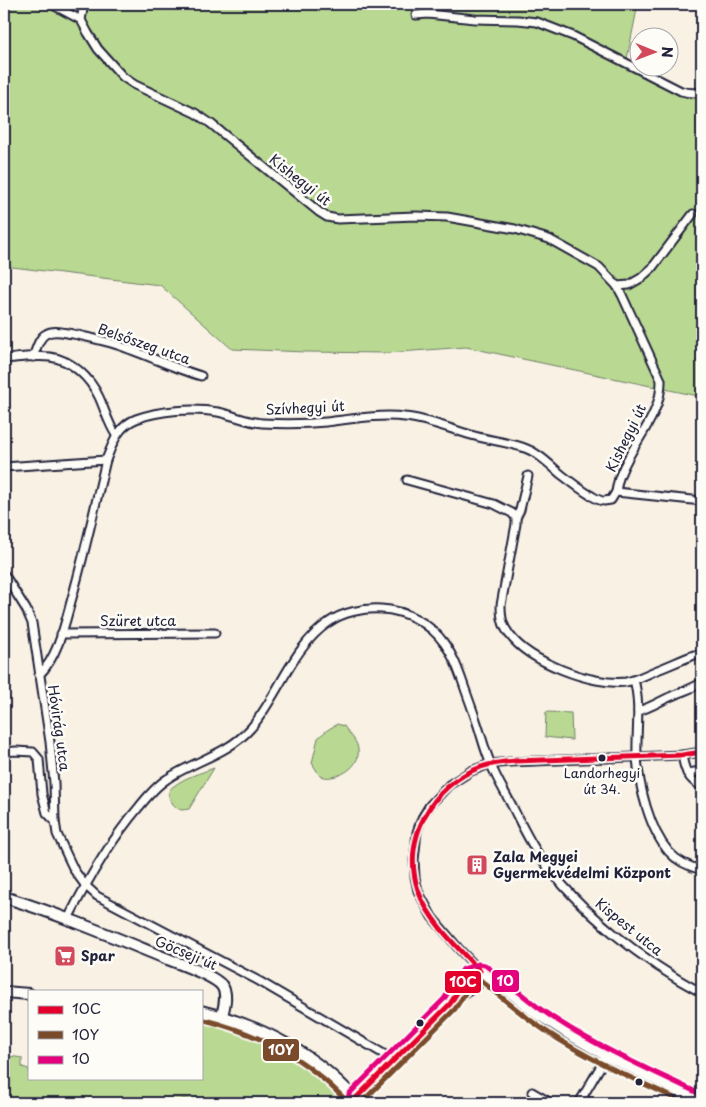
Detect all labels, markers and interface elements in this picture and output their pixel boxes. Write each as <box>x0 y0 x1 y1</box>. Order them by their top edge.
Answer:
north arrow <box>628 28 678 78</box>
text: N <box>657 47 678 58</box>
street label: Kishegyi út <box>265 149 336 211</box>
street label: Belsőszeg utca <box>95 318 194 369</box>
street label: Szívhegyi út <box>265 395 345 420</box>
street label: Kishegyi út <box>600 400 651 475</box>
street label: Szüret utca <box>100 610 176 631</box>
street label: Hóvirág utca <box>43 684 76 773</box>
marker: Landorhegyi út 34. <box>597 753 607 763</box>
place label: Landorhegyi út 34. <box>564 763 640 798</box>
place label: Zala Megyei Gyermekvédelmi Központ <box>493 846 671 883</box>
building icon: Zala Megyei Gyermekvédelmi Központ <box>465 853 489 877</box>
street label: Kispest utca <box>591 893 668 961</box>
street label: Göcseji út <box>152 930 221 975</box>
supermarket icon: Spar <box>53 944 77 968</box>
place label: Spar <box>81 945 116 966</box>
line badge: 10 <box>491 969 520 993</box>
line badge: 10C <box>444 970 482 994</box>
text: 10 <box>496 970 514 991</box>
text: 10C <box>449 971 477 992</box>
legend <box>28 990 202 1080</box>
text: 10C <box>72 996 101 1019</box>
unlabelled marker <box>415 1018 425 1028</box>
text: 10Y <box>72 1022 100 1045</box>
line badge: 10Y <box>262 1038 300 1062</box>
text: 10Y <box>268 1039 295 1060</box>
text: 10 <box>72 1046 90 1069</box>
unlabelled marker <box>634 1077 644 1087</box>

